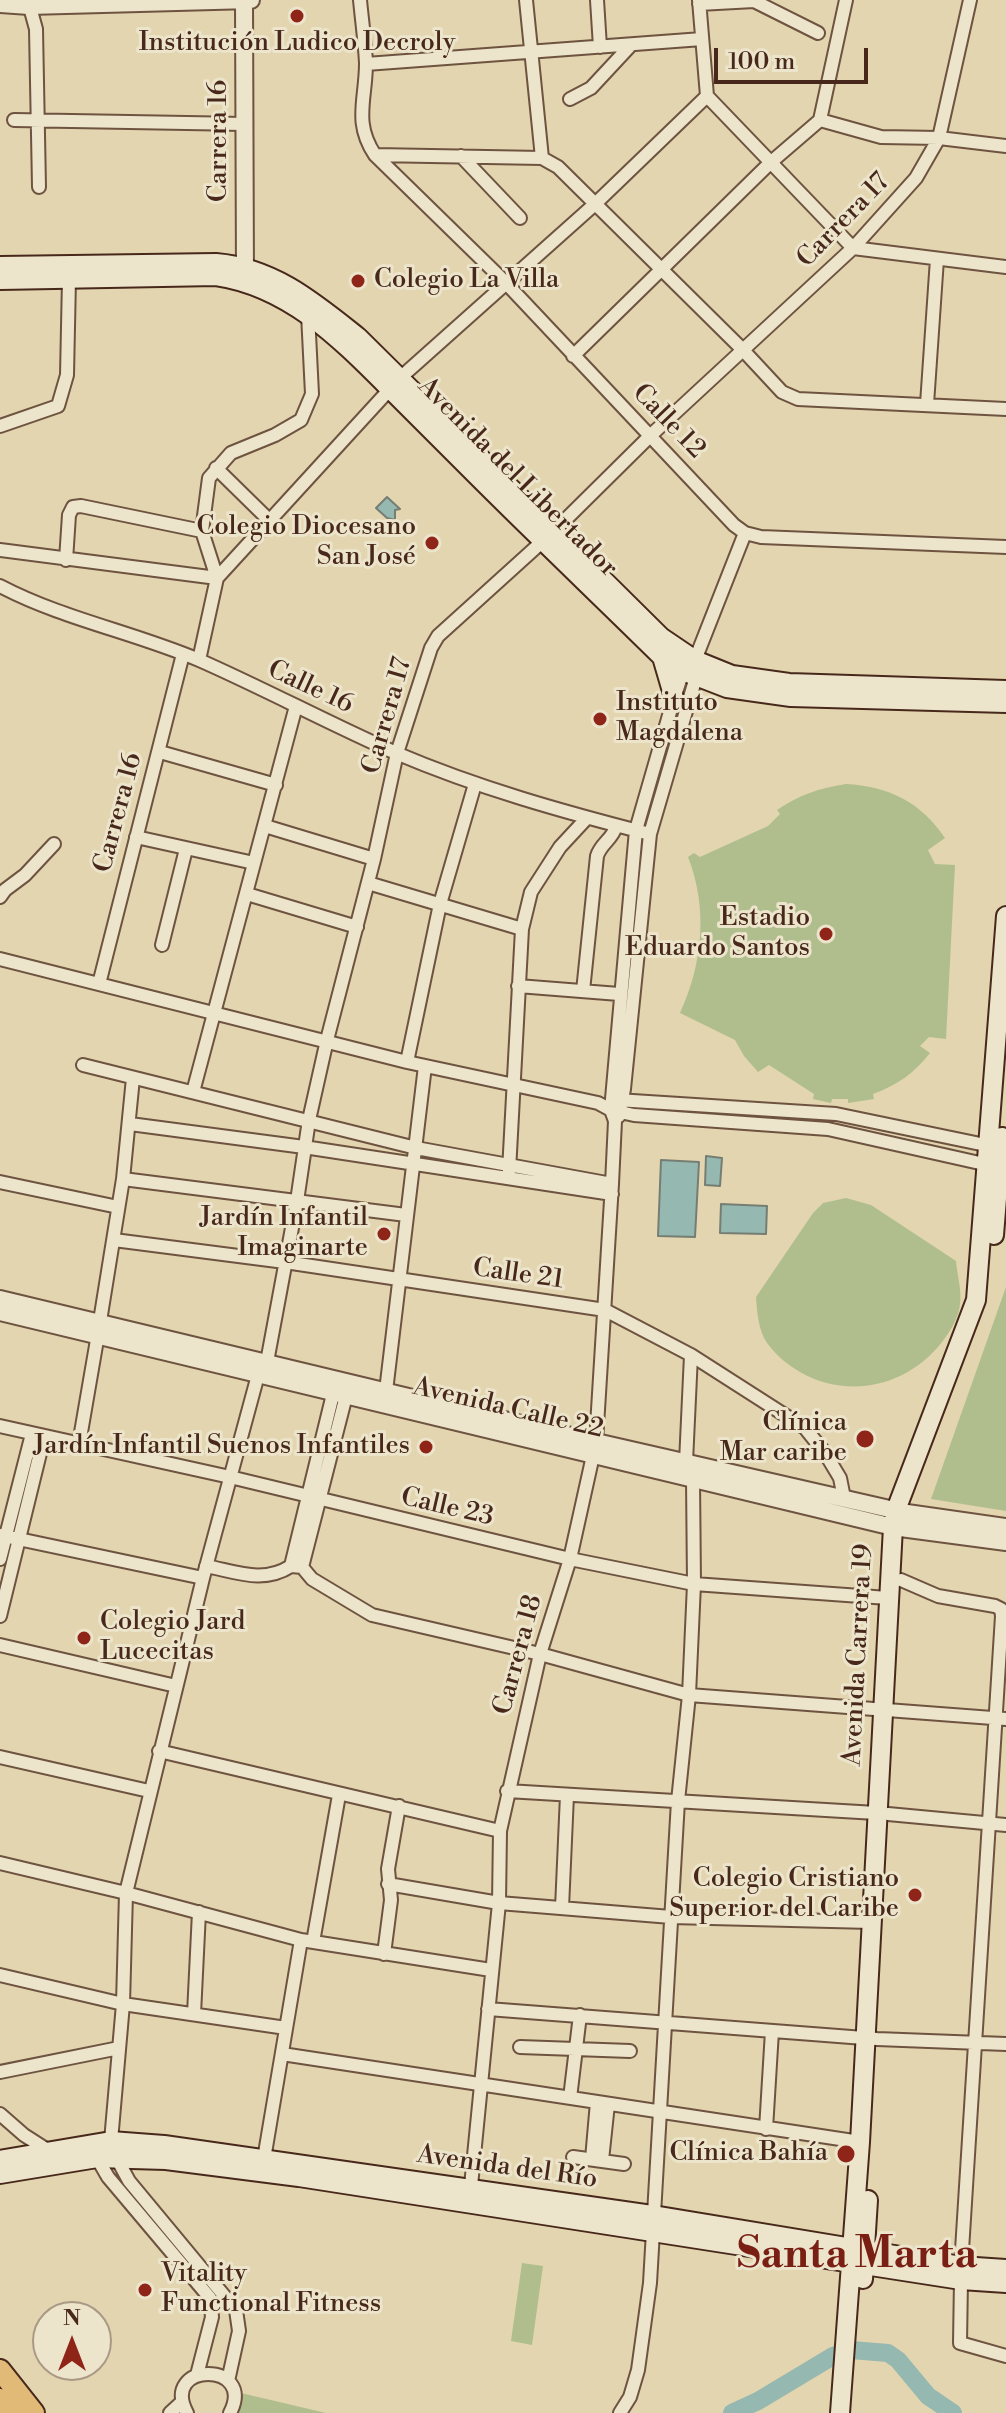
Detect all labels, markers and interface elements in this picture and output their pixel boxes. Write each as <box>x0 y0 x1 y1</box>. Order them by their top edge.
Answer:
marker: Institución Ludico Decroly <box>288 7 306 25</box>
place label: Institución Ludico Decroly <box>139 28 455 60</box>
scale bar <box>718 32 872 82</box>
text: 100 m <box>728 47 795 77</box>
street label: Carrera 16 <box>204 80 236 202</box>
street label: Carrera 17 <box>791 167 897 275</box>
place label: Colegio La Villa <box>374 265 559 297</box>
marker: Colegio La Villa <box>349 272 367 290</box>
street label: Avenida del Libertador <box>411 372 623 584</box>
street label: Calle 12 <box>625 378 711 466</box>
place label: Colegio Diocesano San José <box>196 512 416 574</box>
marker: Colegio Diocesano San José <box>423 534 441 552</box>
street label: Carrera 17 <box>357 654 419 778</box>
street label: Calle 16 <box>262 655 358 721</box>
place label: Instituto Magdalena <box>616 688 743 750</box>
marker: Instituto Magdalena <box>591 710 609 728</box>
street label: Carrera 16 <box>88 750 150 876</box>
place label: Estadio Eduardo Santos <box>625 903 810 964</box>
marker: Estadio Eduardo Santos <box>817 925 835 943</box>
place label: Jardín Infantil Imaginarte <box>200 1203 368 1264</box>
marker: Jardín Infantil Imaginarte <box>375 1225 393 1243</box>
street label: Calle 21 <box>471 1253 565 1297</box>
street label: Avenida Calle 22 <box>410 1372 606 1446</box>
place label: Clínica Mar caribe <box>720 1408 847 1470</box>
marker: Clínica Mar caribe <box>854 1428 876 1450</box>
place label: Jardín Infantil Suenos Infantiles <box>33 1431 410 1463</box>
marker: Jardín Infantil Suenos Infantiles <box>417 1438 435 1456</box>
street label: Calle 23 <box>398 1482 496 1534</box>
street label: Avenida Carrera 19 <box>838 1543 880 1767</box>
street label: Carrera 18 <box>488 1591 550 1719</box>
place label: Colegio Jard Lucecitas <box>100 1607 245 1668</box>
marker: Colegio Jard Lucecitas <box>75 1629 93 1647</box>
place label: Colegio Cristiano Superior del Caribe <box>669 1864 899 1926</box>
marker: Colegio Cristiano Superior del Caribe <box>906 1886 924 1904</box>
place label: Clínica Bahía <box>669 2138 828 2170</box>
street label: Avenida del Río <box>415 2140 599 2196</box>
marker: Clínica Bahía <box>835 2143 857 2165</box>
district label: Santa Marta <box>737 2232 977 2282</box>
place label: Vitality Functional Fitness <box>161 2259 381 2320</box>
marker: Vitality Functional Fitness <box>136 2281 154 2299</box>
north arrow <box>32 2301 112 2381</box>
text: N <box>63 2305 81 2332</box>

